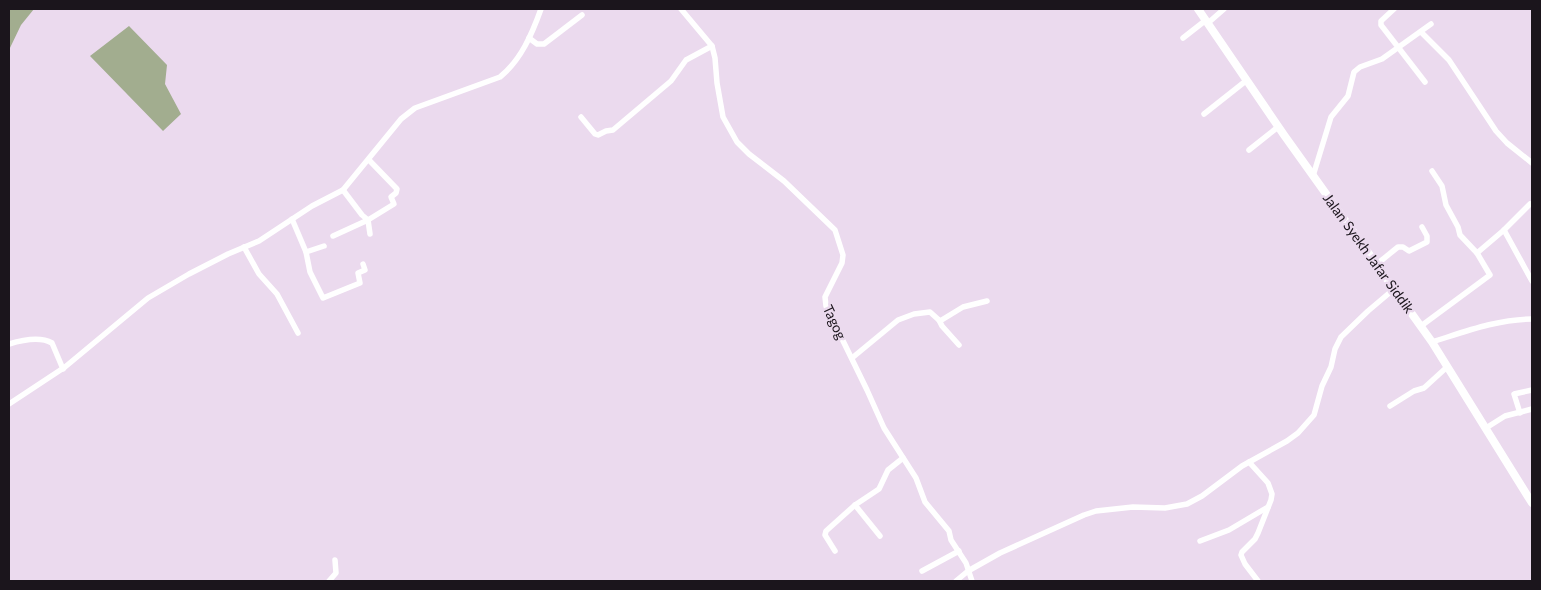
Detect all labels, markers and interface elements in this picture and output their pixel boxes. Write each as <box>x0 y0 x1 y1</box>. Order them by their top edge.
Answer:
street label: Jalan Syekh Jafar Siddik <box>1320 190 1419 317</box>
street label: Tagog <box>820 302 850 342</box>

